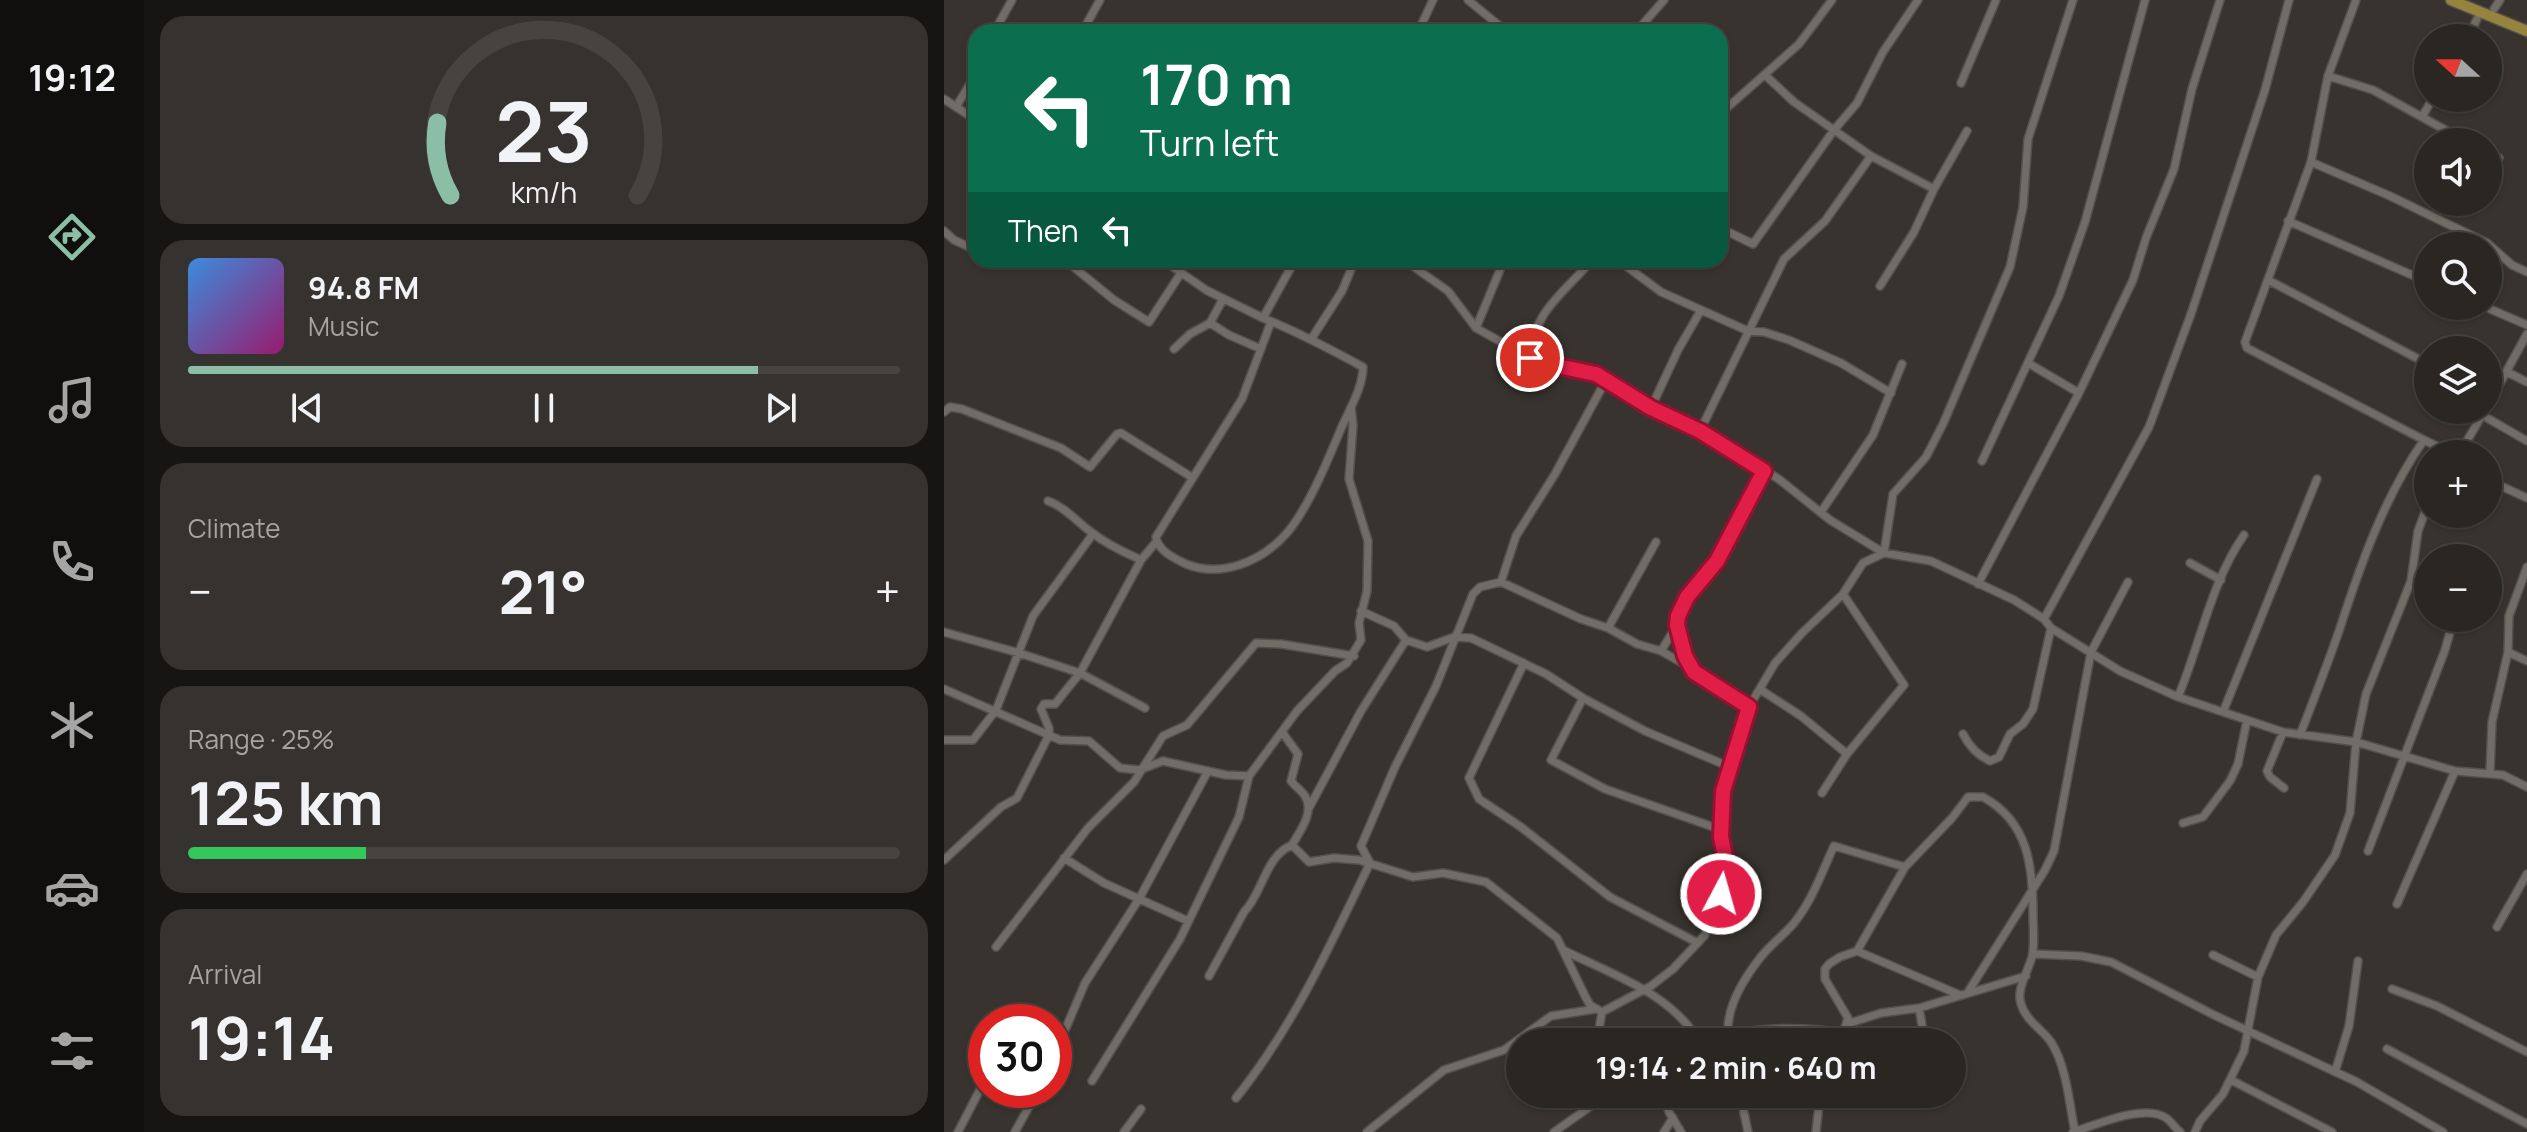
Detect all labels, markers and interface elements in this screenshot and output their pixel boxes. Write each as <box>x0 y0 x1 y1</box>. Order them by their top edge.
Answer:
north arrow <box>2414 24 2502 112</box>
map controls <box>2414 24 2502 632</box>
text: 170 m <box>1140 45 1293 122</box>
text: 19:12 <box>28 53 116 102</box>
icon: left <box>1008 56 1112 160</box>
text: 23 <box>495 73 593 187</box>
text: Turn left <box>1140 118 1279 167</box>
button: sound <box>2414 128 2502 216</box>
text: km/h <box>511 173 577 212</box>
icon: left <box>1095 208 1139 252</box>
icon: directions <box>44 209 100 265</box>
text: Then <box>1008 210 1079 251</box>
button: search <box>2414 232 2502 320</box>
text: 94.8 FM <box>308 267 419 308</box>
text: Music <box>308 308 379 344</box>
pin <box>1496 324 1564 392</box>
icon: arrive <box>1508 336 1552 380</box>
button: layers <box>2414 336 2502 424</box>
icon: music <box>44 372 100 428</box>
icon: previous <box>285 386 329 430</box>
icon: pause <box>522 386 566 430</box>
icon: next <box>759 386 803 430</box>
button: + <box>2414 440 2502 528</box>
text: Climate <box>188 510 280 546</box>
icon: phone <box>44 534 100 590</box>
button: − <box>2414 544 2502 632</box>
text: 21° <box>499 550 588 632</box>
text: − <box>188 561 212 621</box>
text: + <box>875 561 900 621</box>
icon: climate <box>44 697 100 753</box>
text: Range · 25% <box>188 721 334 757</box>
text: 125 km <box>188 761 383 843</box>
position arrow <box>1679 852 1763 936</box>
icon: car <box>44 860 100 916</box>
text: Arrival <box>188 956 262 992</box>
text: 19:14 <box>188 996 335 1078</box>
speed limit sign: 30 <box>968 1004 1072 1108</box>
icon: filters <box>44 1023 100 1079</box>
text: 19:14 · 2 min · 640 m <box>1595 1047 1877 1088</box>

